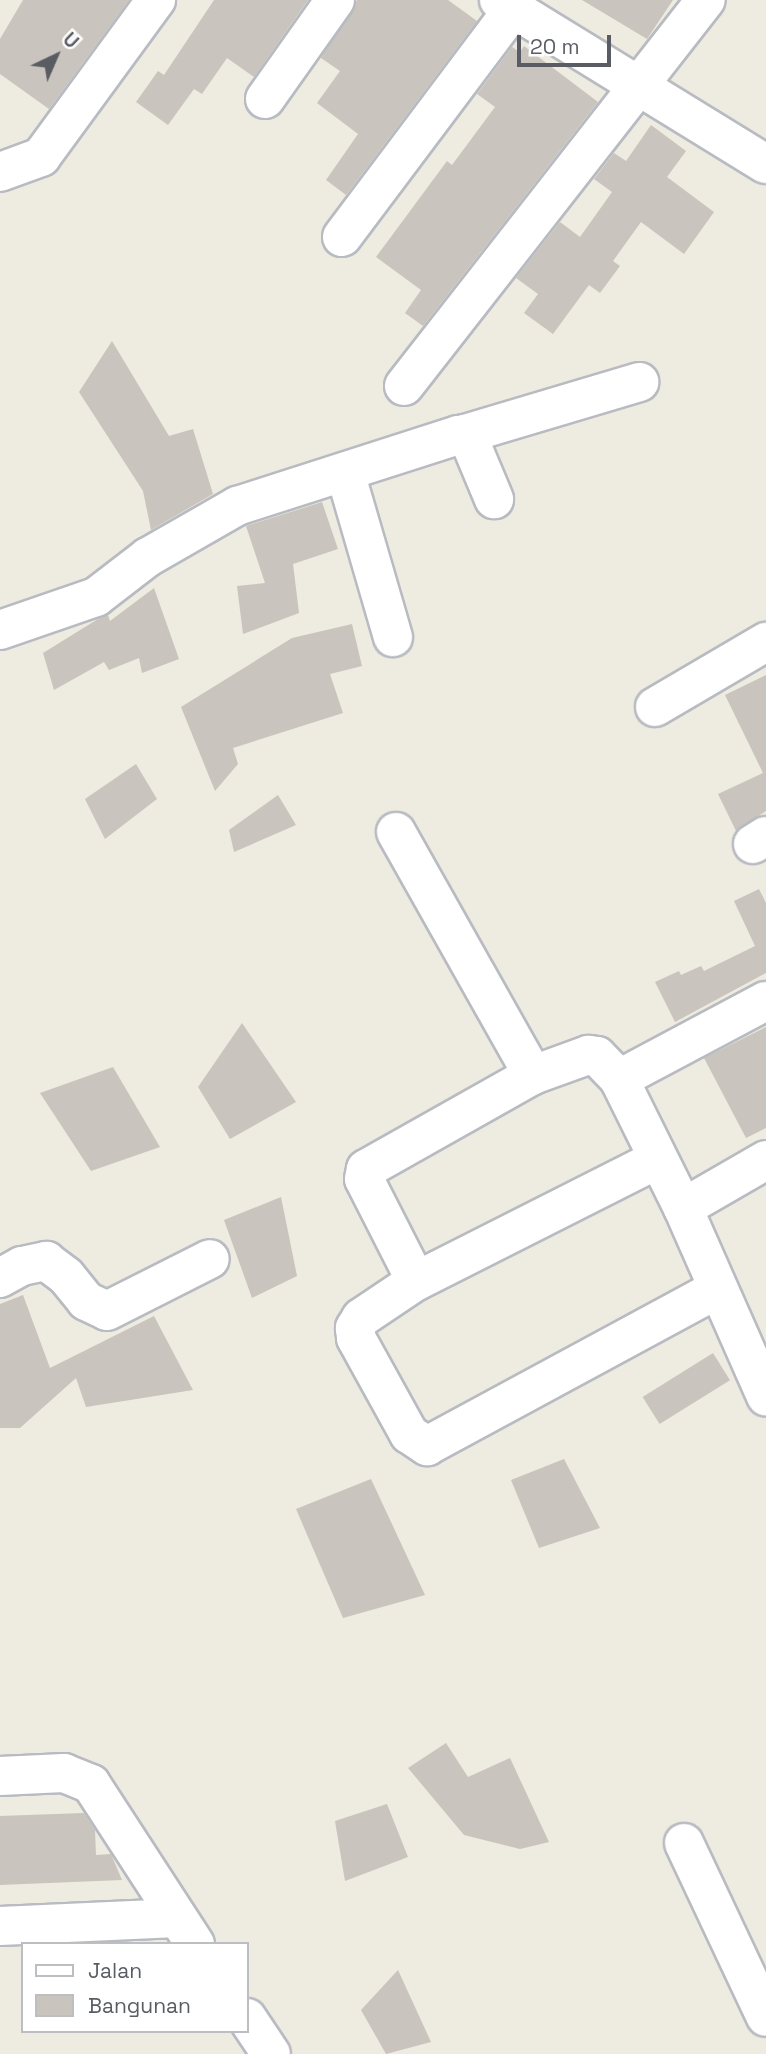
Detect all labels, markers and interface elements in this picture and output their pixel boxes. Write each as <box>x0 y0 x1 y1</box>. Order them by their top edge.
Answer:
north arrow <box>21 21 91 91</box>
scale bar <box>521 21 616 65</box>
text: U <box>58 27 84 54</box>
text: 20 m <box>530 33 580 60</box>
legend <box>21 1942 248 2033</box>
text: Jalan <box>88 1957 142 1984</box>
text: Bangunan <box>88 1992 191 2019</box>

